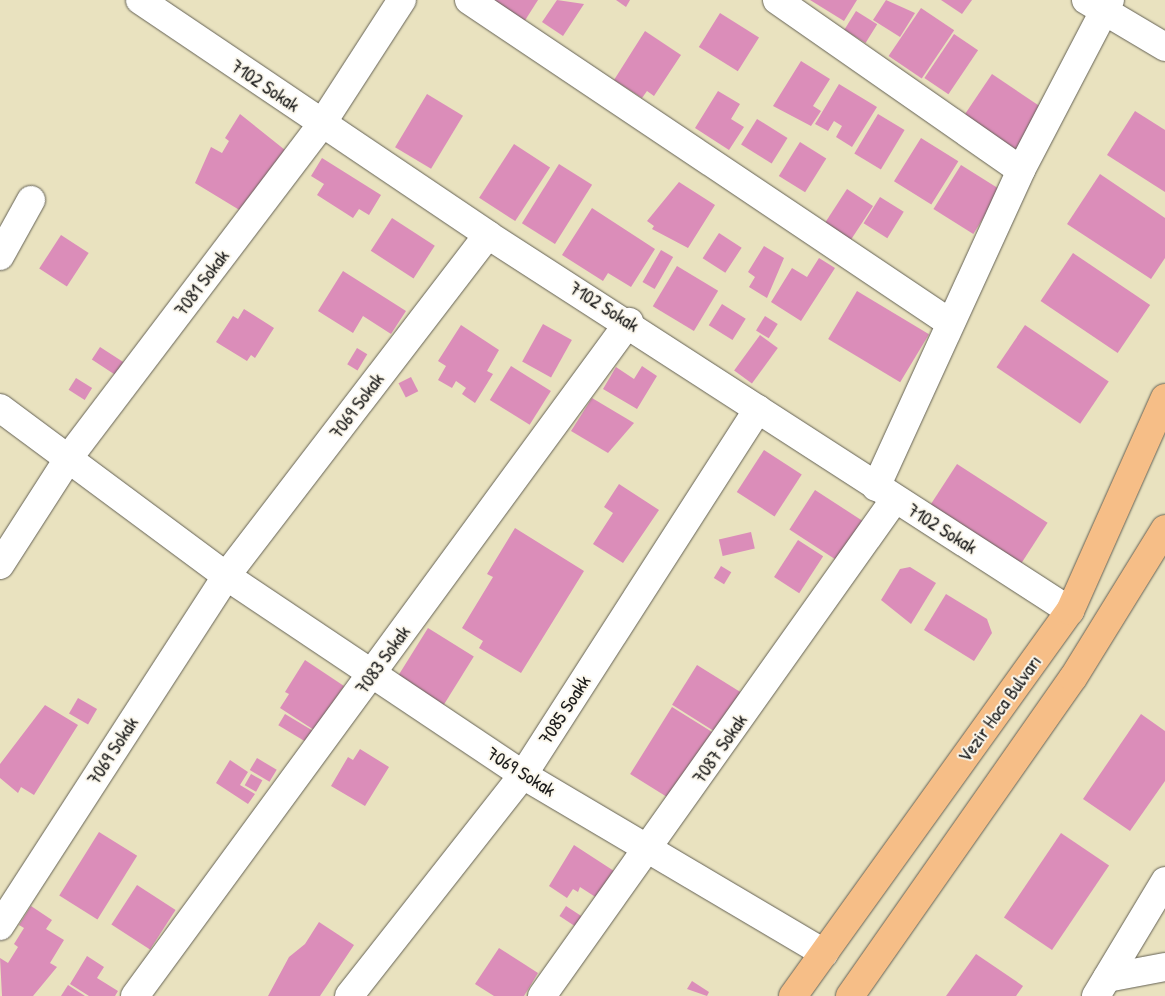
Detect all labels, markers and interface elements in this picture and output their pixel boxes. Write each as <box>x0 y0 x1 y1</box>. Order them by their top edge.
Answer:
street label: 7102 Sokak <box>226 55 304 117</box>
street label: 7081 Sokak <box>170 245 234 321</box>
street label: 7102 Sokak <box>565 277 643 337</box>
street label: 7069 Sokak <box>325 369 389 443</box>
street label: 7102 Sokak <box>903 499 981 559</box>
street label: 7083 Sokak <box>351 621 415 699</box>
street label: Vezir Hoca Bulvarı <box>953 651 1047 767</box>
street label: 7085 Soakk <box>534 671 596 749</box>
street label: 7087 Sokak <box>688 710 752 788</box>
street label: 7069 Sokak <box>83 713 143 789</box>
street label: 7069 Sokak <box>483 742 559 802</box>

